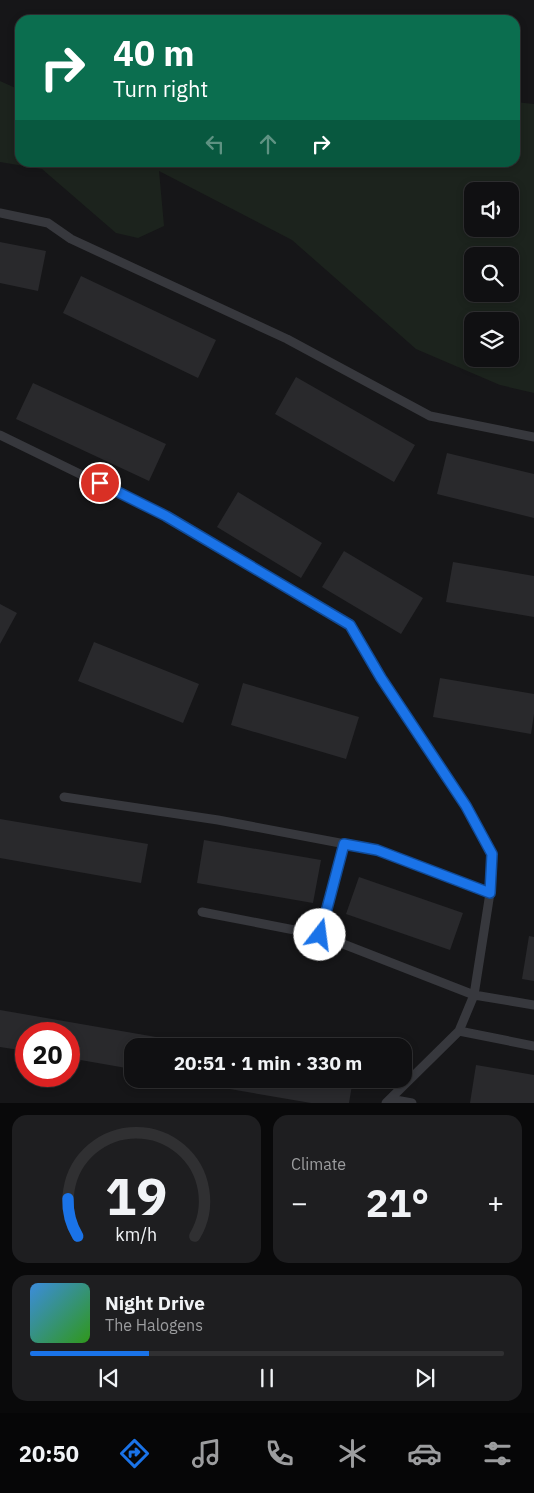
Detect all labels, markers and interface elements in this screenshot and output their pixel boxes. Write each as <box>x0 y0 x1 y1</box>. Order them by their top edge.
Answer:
text: 40 m <box>113 30 195 76</box>
icon: right <box>30 35 95 100</box>
text: Turn right <box>113 74 208 103</box>
icon: left <box>201 130 229 158</box>
icon: ahead <box>254 130 282 158</box>
icon: right <box>307 130 335 158</box>
map controls <box>464 182 519 367</box>
button: sound <box>464 182 519 237</box>
button: search <box>464 247 519 302</box>
button: layers <box>464 312 519 367</box>
pin <box>79 462 121 504</box>
icon: arrive <box>86 469 114 497</box>
position arrow <box>293 908 345 960</box>
speed limit sign: 20 <box>15 1022 80 1087</box>
text: 20:51 · 1 min · 330 m <box>174 1051 362 1075</box>
text: Climate <box>291 1154 346 1174</box>
text: 19 <box>105 1162 168 1229</box>
text: 21° <box>366 1178 429 1227</box>
text: − <box>291 1184 308 1221</box>
text: + <box>487 1184 504 1221</box>
text: km/h <box>116 1223 158 1246</box>
text: Night Drive <box>105 1291 205 1315</box>
text: The Halogens <box>105 1315 203 1335</box>
icon: previous <box>95 1364 123 1392</box>
icon: pause <box>253 1364 281 1392</box>
icon: next <box>411 1364 439 1392</box>
icon: directions <box>117 1436 152 1471</box>
icon: music <box>189 1436 224 1471</box>
icon: phone <box>262 1436 297 1471</box>
icon: climate <box>335 1436 370 1471</box>
icon: car <box>407 1436 442 1471</box>
icon: filters <box>480 1436 515 1471</box>
text: 20:50 <box>19 1439 79 1468</box>

